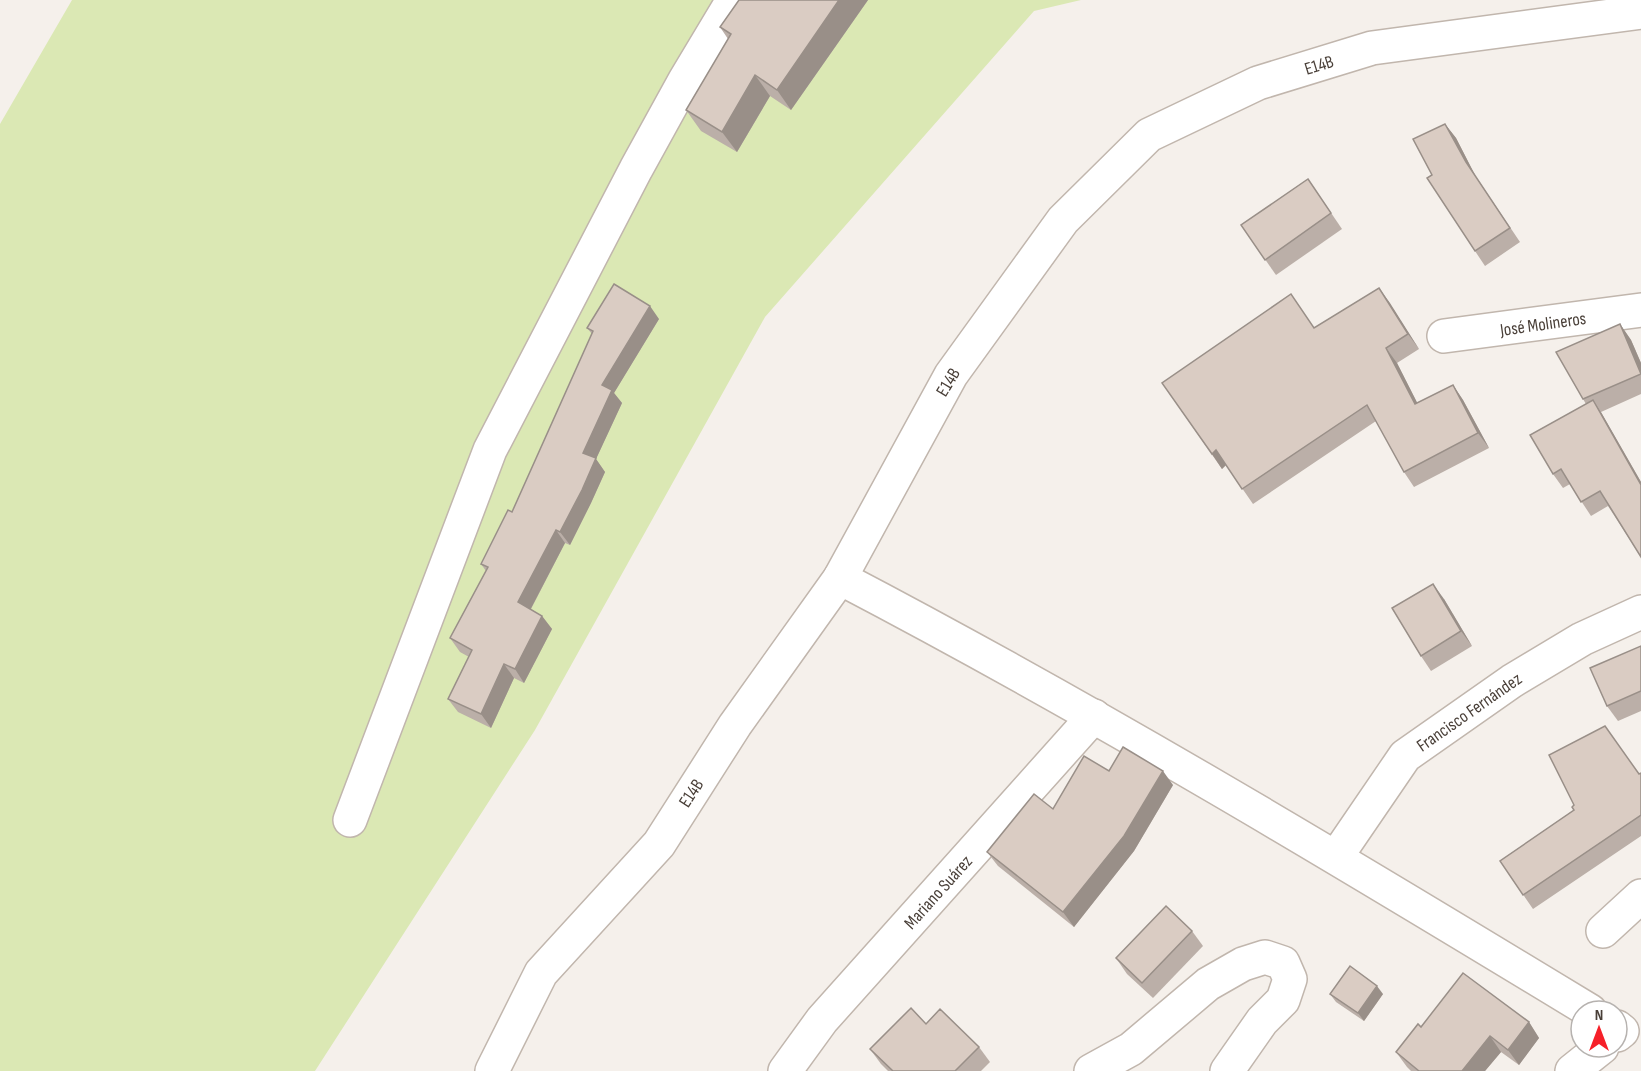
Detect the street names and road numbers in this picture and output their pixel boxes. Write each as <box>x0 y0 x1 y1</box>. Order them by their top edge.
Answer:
street label: E14B <box>1302 51 1336 80</box>
street label: José Molineros <box>1498 308 1587 341</box>
street label: E14B <box>932 364 965 400</box>
street label: Francisco Fernández <box>1413 668 1526 756</box>
street label: E14B <box>675 775 708 811</box>
street label: Mariano Suárez <box>900 851 977 933</box>

